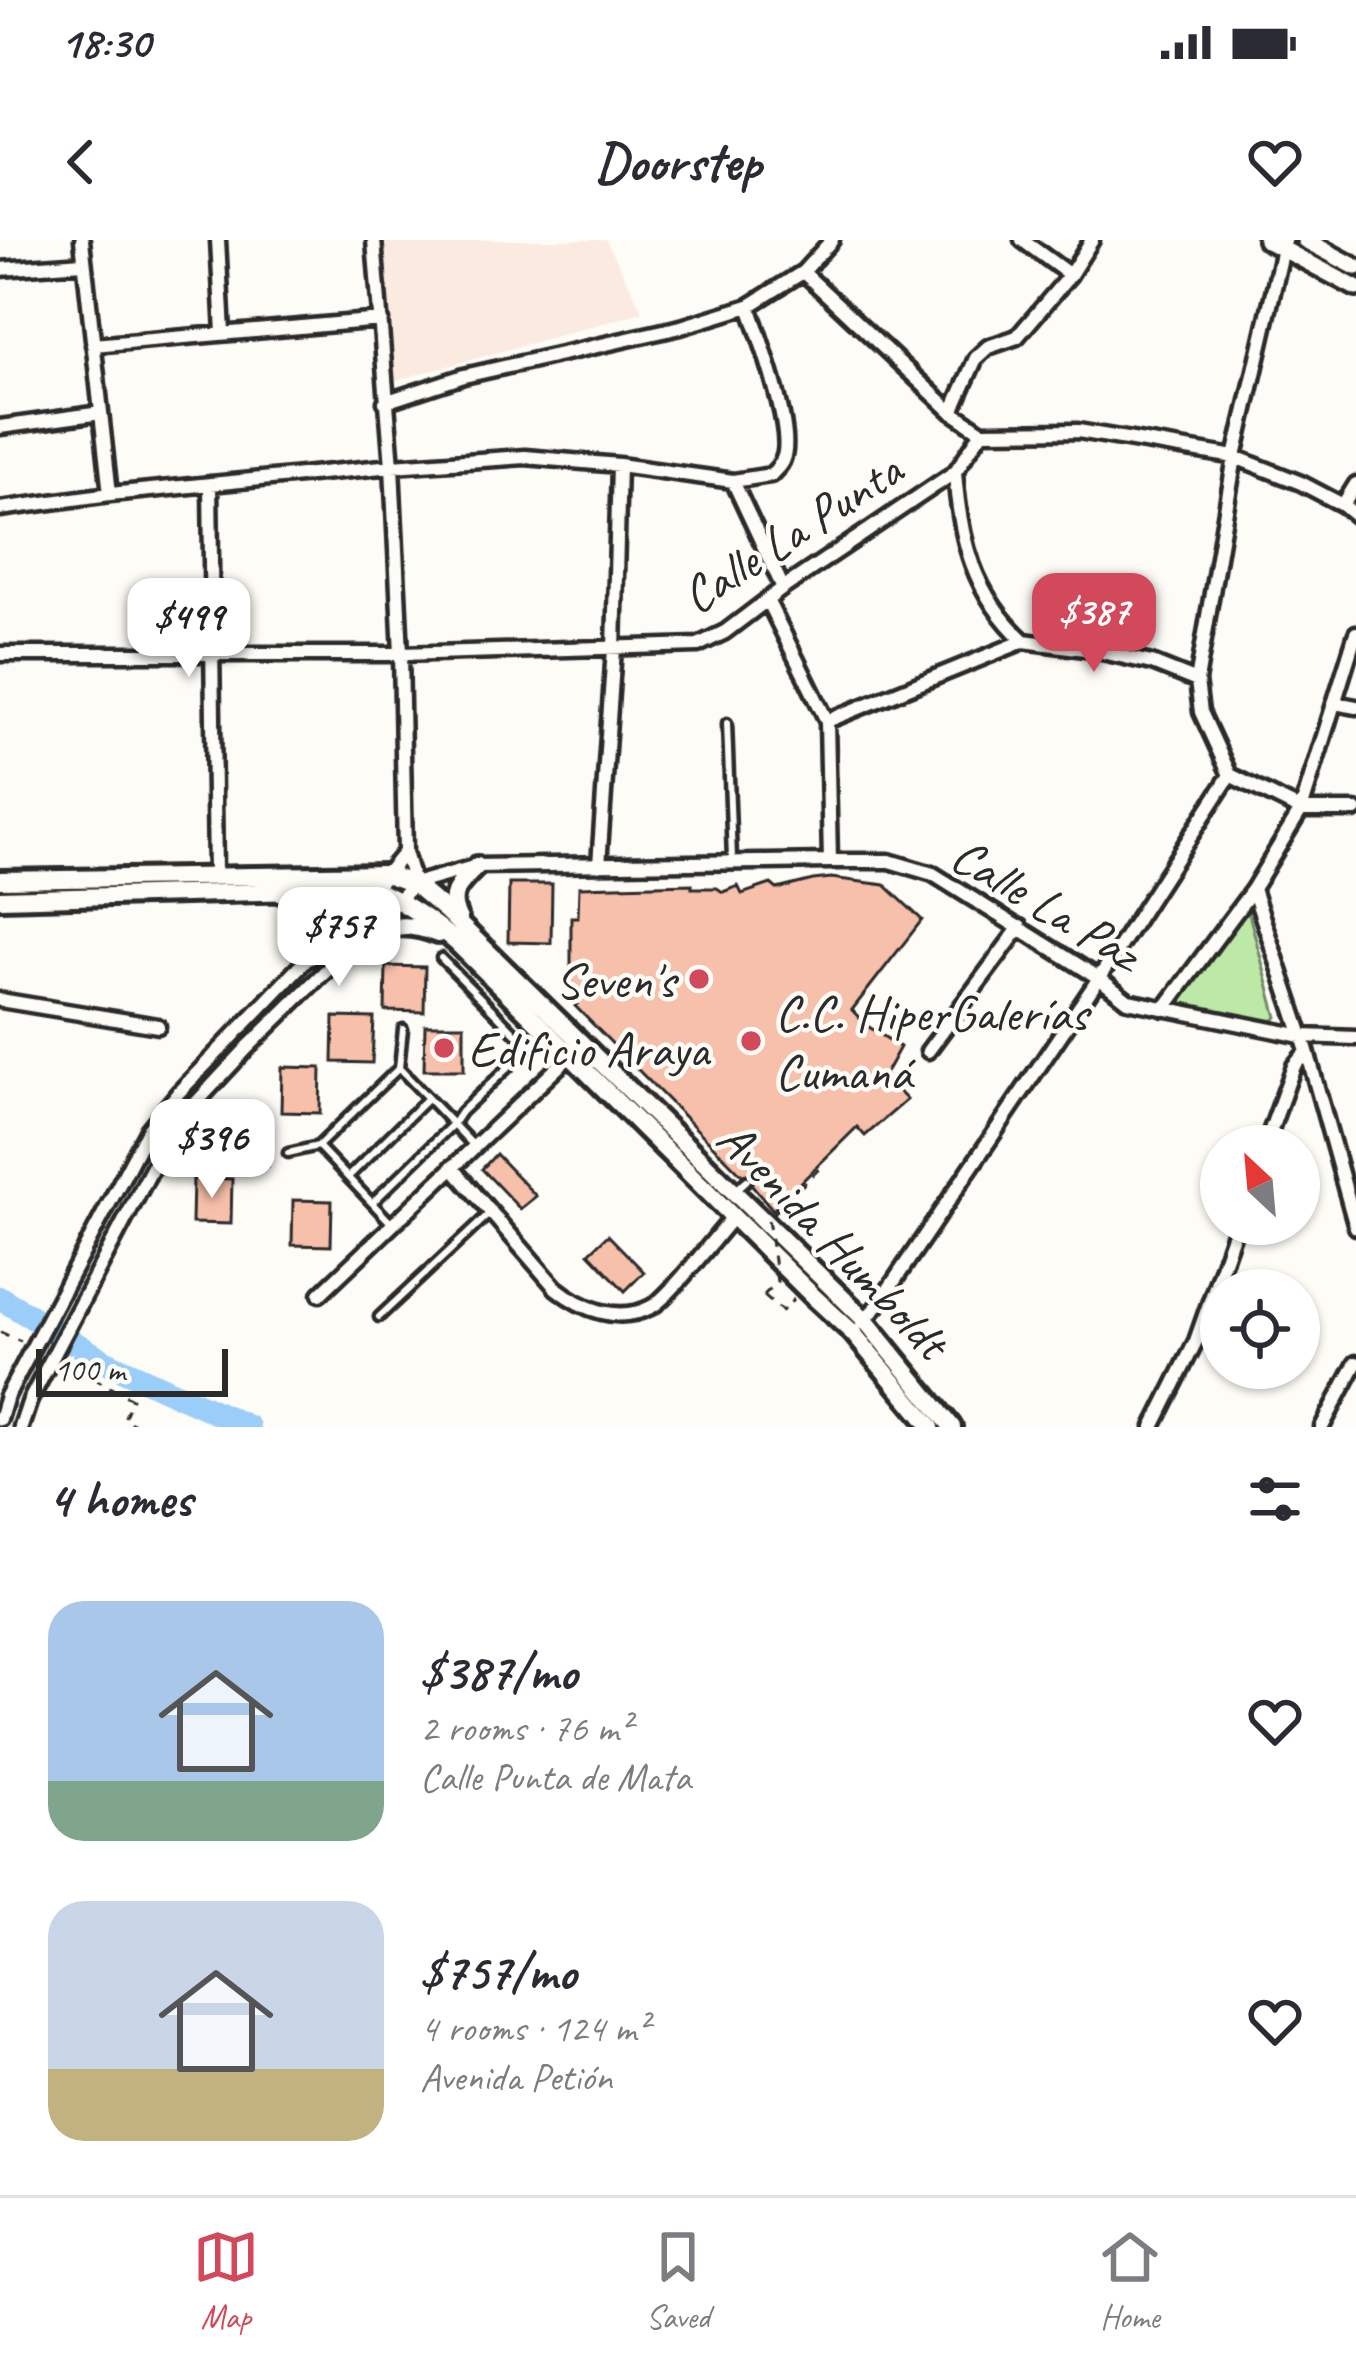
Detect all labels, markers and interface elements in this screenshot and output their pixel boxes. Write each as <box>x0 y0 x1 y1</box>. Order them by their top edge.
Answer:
text: 18:30 <box>60 14 150 71</box>
text: Doorstep <box>595 128 761 196</box>
icon: back <box>48 129 114 195</box>
icon: heart <box>1242 129 1308 195</box>
street label: Calle La Punta <box>669 436 917 628</box>
pin: $387 <box>1023 573 1165 675</box>
pin: $499 <box>118 578 260 680</box>
text: $387 <box>1059 587 1129 636</box>
text: $499 <box>154 592 224 641</box>
street label: Calle La Paz <box>940 823 1156 987</box>
pin: $757 <box>268 887 410 989</box>
text: $757 <box>304 901 374 950</box>
place label: Seven's <box>555 948 680 1012</box>
marker: Seven's <box>686 966 712 992</box>
place label: C.C. HiperGalerías Cumaná <box>775 981 1092 1104</box>
place label: Edificio Araya <box>468 1017 712 1081</box>
marker: C.C. HiperGalerías Cumaná <box>738 1028 764 1054</box>
marker: Edificio Araya <box>431 1035 457 1061</box>
pin: $396 <box>141 1099 283 1201</box>
street label: Avenida Humboldt <box>704 1107 966 1376</box>
text: $396 <box>177 1113 247 1162</box>
north arrow <box>1200 1125 1320 1245</box>
map controls <box>1200 1125 1320 1389</box>
button: locate <box>1200 1269 1320 1389</box>
scale bar <box>36 1343 228 1396</box>
text: 100 m <box>54 1349 125 1391</box>
icon: filters <box>1242 1466 1308 1532</box>
text: 4 homes <box>48 1467 192 1531</box>
text: $387/mo <box>420 1640 577 1704</box>
icon: home <box>144 1649 288 1793</box>
icon: heart <box>1242 1688 1308 1754</box>
text: 2 rooms · 76 m² <box>420 1704 631 1753</box>
text: Calle Punta de Mata <box>420 1753 691 1802</box>
text: $757/mo <box>420 1940 576 2004</box>
icon: home <box>144 1949 288 2093</box>
icon: heart <box>1242 1988 1308 2054</box>
text: 4 rooms · 124 m² <box>420 2004 648 2053</box>
text: Avenida Petión <box>420 2053 612 2102</box>
tab: Map <box>193 2224 259 2338</box>
tab: Saved <box>645 2224 711 2338</box>
tab: Home <box>1097 2224 1163 2338</box>

